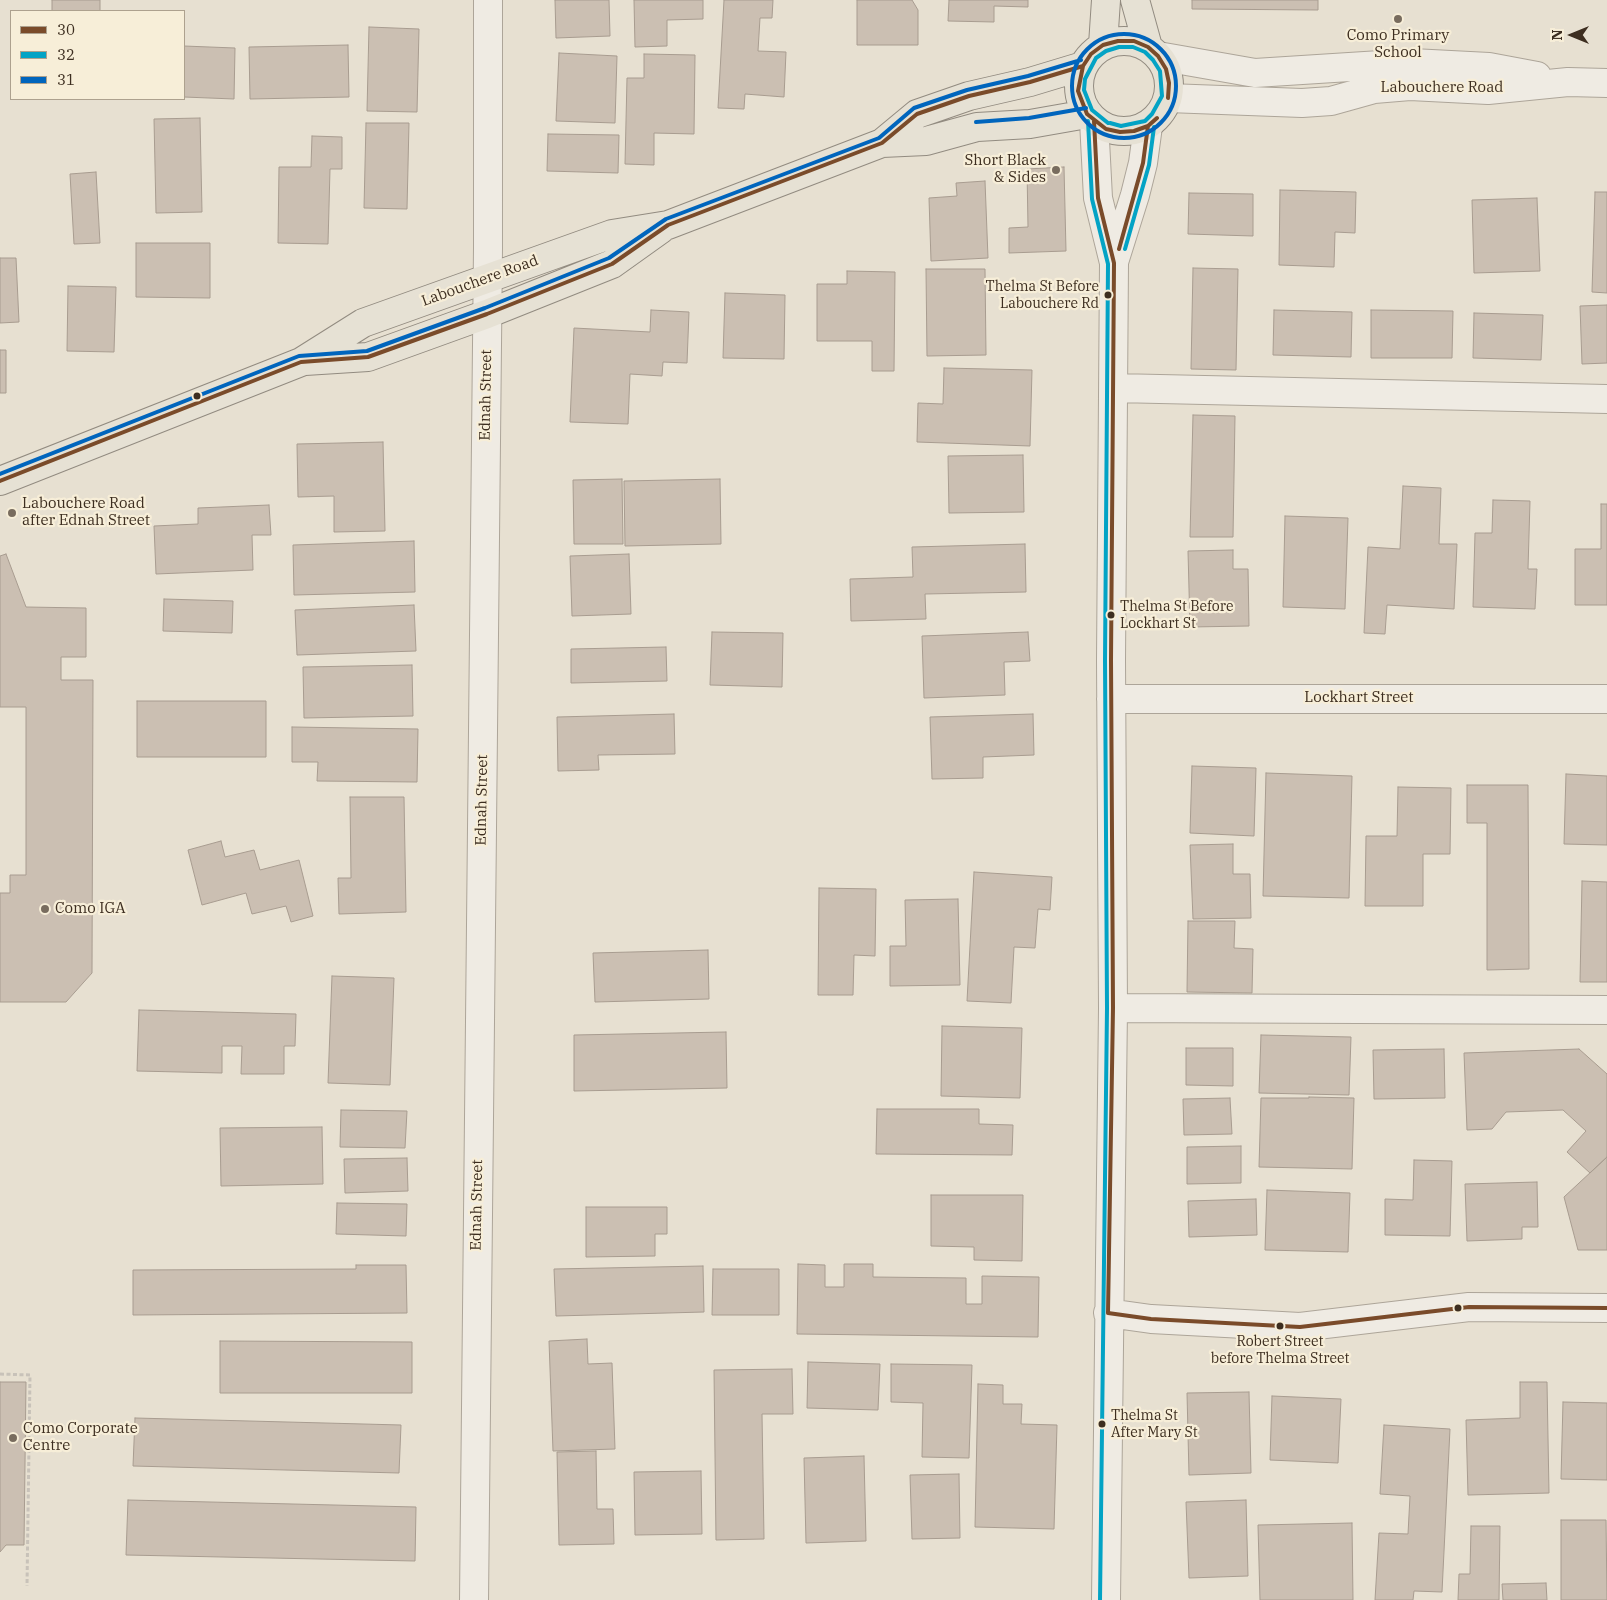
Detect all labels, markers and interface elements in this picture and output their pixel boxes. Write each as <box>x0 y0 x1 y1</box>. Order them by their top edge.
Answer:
legend <box>10 10 185 100</box>
north arrow <box>1547 10 1597 60</box>
marker: Como Primary School <box>1392 13 1404 25</box>
text: 30 <box>57 20 75 39</box>
place label: Como Primary School <box>1347 27 1449 62</box>
text: N <box>1548 29 1566 41</box>
text: 32 <box>57 45 75 64</box>
text: 31 <box>57 70 75 89</box>
street label: Labouchere Road <box>1381 79 1503 97</box>
place label: Short Black & Sides <box>965 152 1046 187</box>
marker: Short Black & Sides <box>1050 164 1062 176</box>
street label: Labouchere Road <box>419 252 541 310</box>
place label: Thelma St Before Labouchere Rd <box>986 279 1099 312</box>
marker: Thelma St Before Labouchere Rd <box>1103 290 1113 300</box>
street label: Ednah Street <box>476 349 496 441</box>
unlabelled marker <box>192 391 202 401</box>
place label: Labouchere Road after Ednah Street <box>22 495 150 530</box>
marker: Labouchere Road after Ednah Street <box>6 507 18 519</box>
place label: Thelma St Before Lockhart St <box>1120 599 1233 632</box>
marker: Thelma St Before Lockhart St <box>1106 610 1116 620</box>
street label: Lockhart Street <box>1304 689 1414 707</box>
street label: Ednah Street <box>472 754 492 846</box>
place label: Como IGA <box>55 900 125 918</box>
marker: Como IGA <box>39 903 51 915</box>
street label: Ednah Street <box>467 1159 487 1251</box>
unlabelled marker <box>1453 1303 1463 1313</box>
marker: Robert Street before Thelma Street <box>1275 1321 1285 1331</box>
place label: Robert Street before Thelma Street <box>1211 1334 1349 1366</box>
place label: Thelma St After Mary St <box>1111 1408 1198 1440</box>
marker: Thelma St After Mary St <box>1097 1419 1107 1429</box>
place label: Como Corporate Centre <box>23 1420 138 1455</box>
marker: Como Corporate Centre <box>7 1432 19 1444</box>

